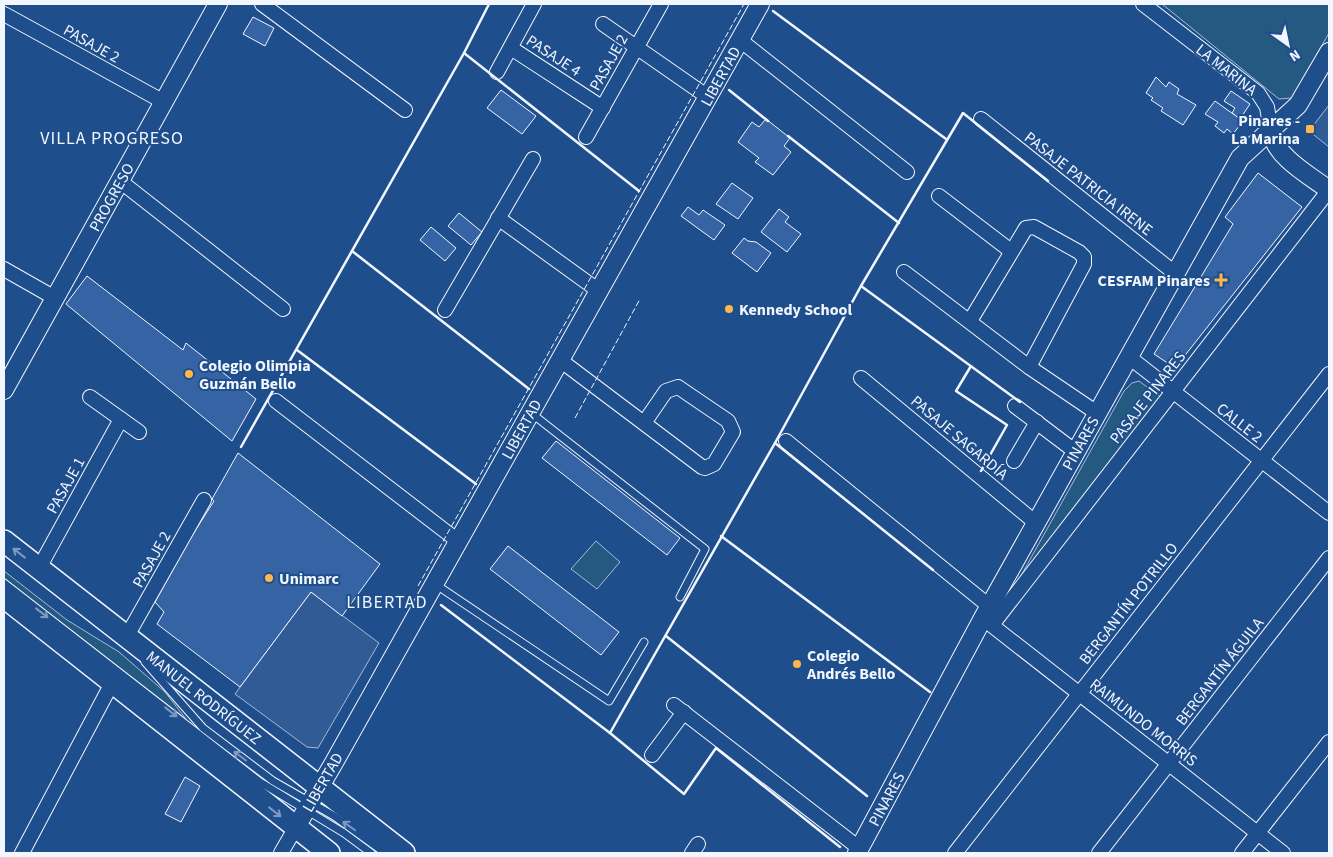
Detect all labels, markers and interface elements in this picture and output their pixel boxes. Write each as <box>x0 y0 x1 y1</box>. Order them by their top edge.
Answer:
street label: PASAJE 2 <box>59 19 124 68</box>
north arrow <box>1263 20 1313 70</box>
street label: PASAJE 4 <box>522 30 585 82</box>
street label: PASAJE 2 <box>584 30 633 95</box>
street label: LA MARINA <box>1191 39 1262 101</box>
street label: LIBERTAD <box>695 43 746 110</box>
text: N <box>1285 44 1304 66</box>
place label: Pinares - La Marina <box>1231 110 1300 150</box>
marker: Pinares - La Marina <box>1304 123 1316 135</box>
district label: VILLA PROGRESO <box>40 126 184 151</box>
street label: PASAJE PATRICIA IRENE <box>1020 127 1157 241</box>
street label: PROGRESO <box>84 159 140 236</box>
place label: CESFAM Pinares <box>1098 270 1210 292</box>
marker: CESFAM Pinares <box>1214 273 1228 287</box>
place label: Kennedy School <box>739 299 852 321</box>
marker: Kennedy School <box>723 303 735 315</box>
street label: PASAJE PINARES <box>1105 347 1191 448</box>
place label: Colegio Olimpia Guzmán Bello <box>199 355 311 395</box>
marker: Colegio Olimpia Guzmán Bello <box>183 368 195 380</box>
street label: PASAJE SAGARDÍA <box>906 390 1013 485</box>
street label: LIBERTAD <box>496 396 547 463</box>
street label: CALLE 2 <box>1212 398 1267 448</box>
street label: PINARES <box>1057 413 1105 474</box>
street label: PASAJE 1 <box>41 453 90 518</box>
street label: PASAJE 2 <box>127 527 176 592</box>
street label: BERGANTÍN POTRILLO <box>1074 538 1183 669</box>
one-way arrow <box>13 547 26 558</box>
place label: Unimarc <box>279 568 340 590</box>
marker: Unimarc <box>263 572 275 584</box>
district label: LIBERTAD <box>346 590 428 615</box>
one-way arrow <box>35 607 48 618</box>
street label: BERGANTÍN ÁGUILA <box>1171 613 1269 730</box>
place label: Colegio Andrés Bello <box>806 645 895 685</box>
street label: MANUEL RODRÍGUEZ <box>141 646 266 750</box>
marker: Colegio Andrés Bello <box>791 658 803 670</box>
street label: RAIMUNDO MORRIS <box>1085 674 1202 772</box>
one-way arrow <box>164 707 177 718</box>
street label: LIBERTAD <box>297 749 349 816</box>
one-way arrow <box>233 751 247 761</box>
street label: PINARES <box>863 769 910 830</box>
one-way arrow <box>269 806 282 817</box>
one-way arrow <box>342 821 356 831</box>

